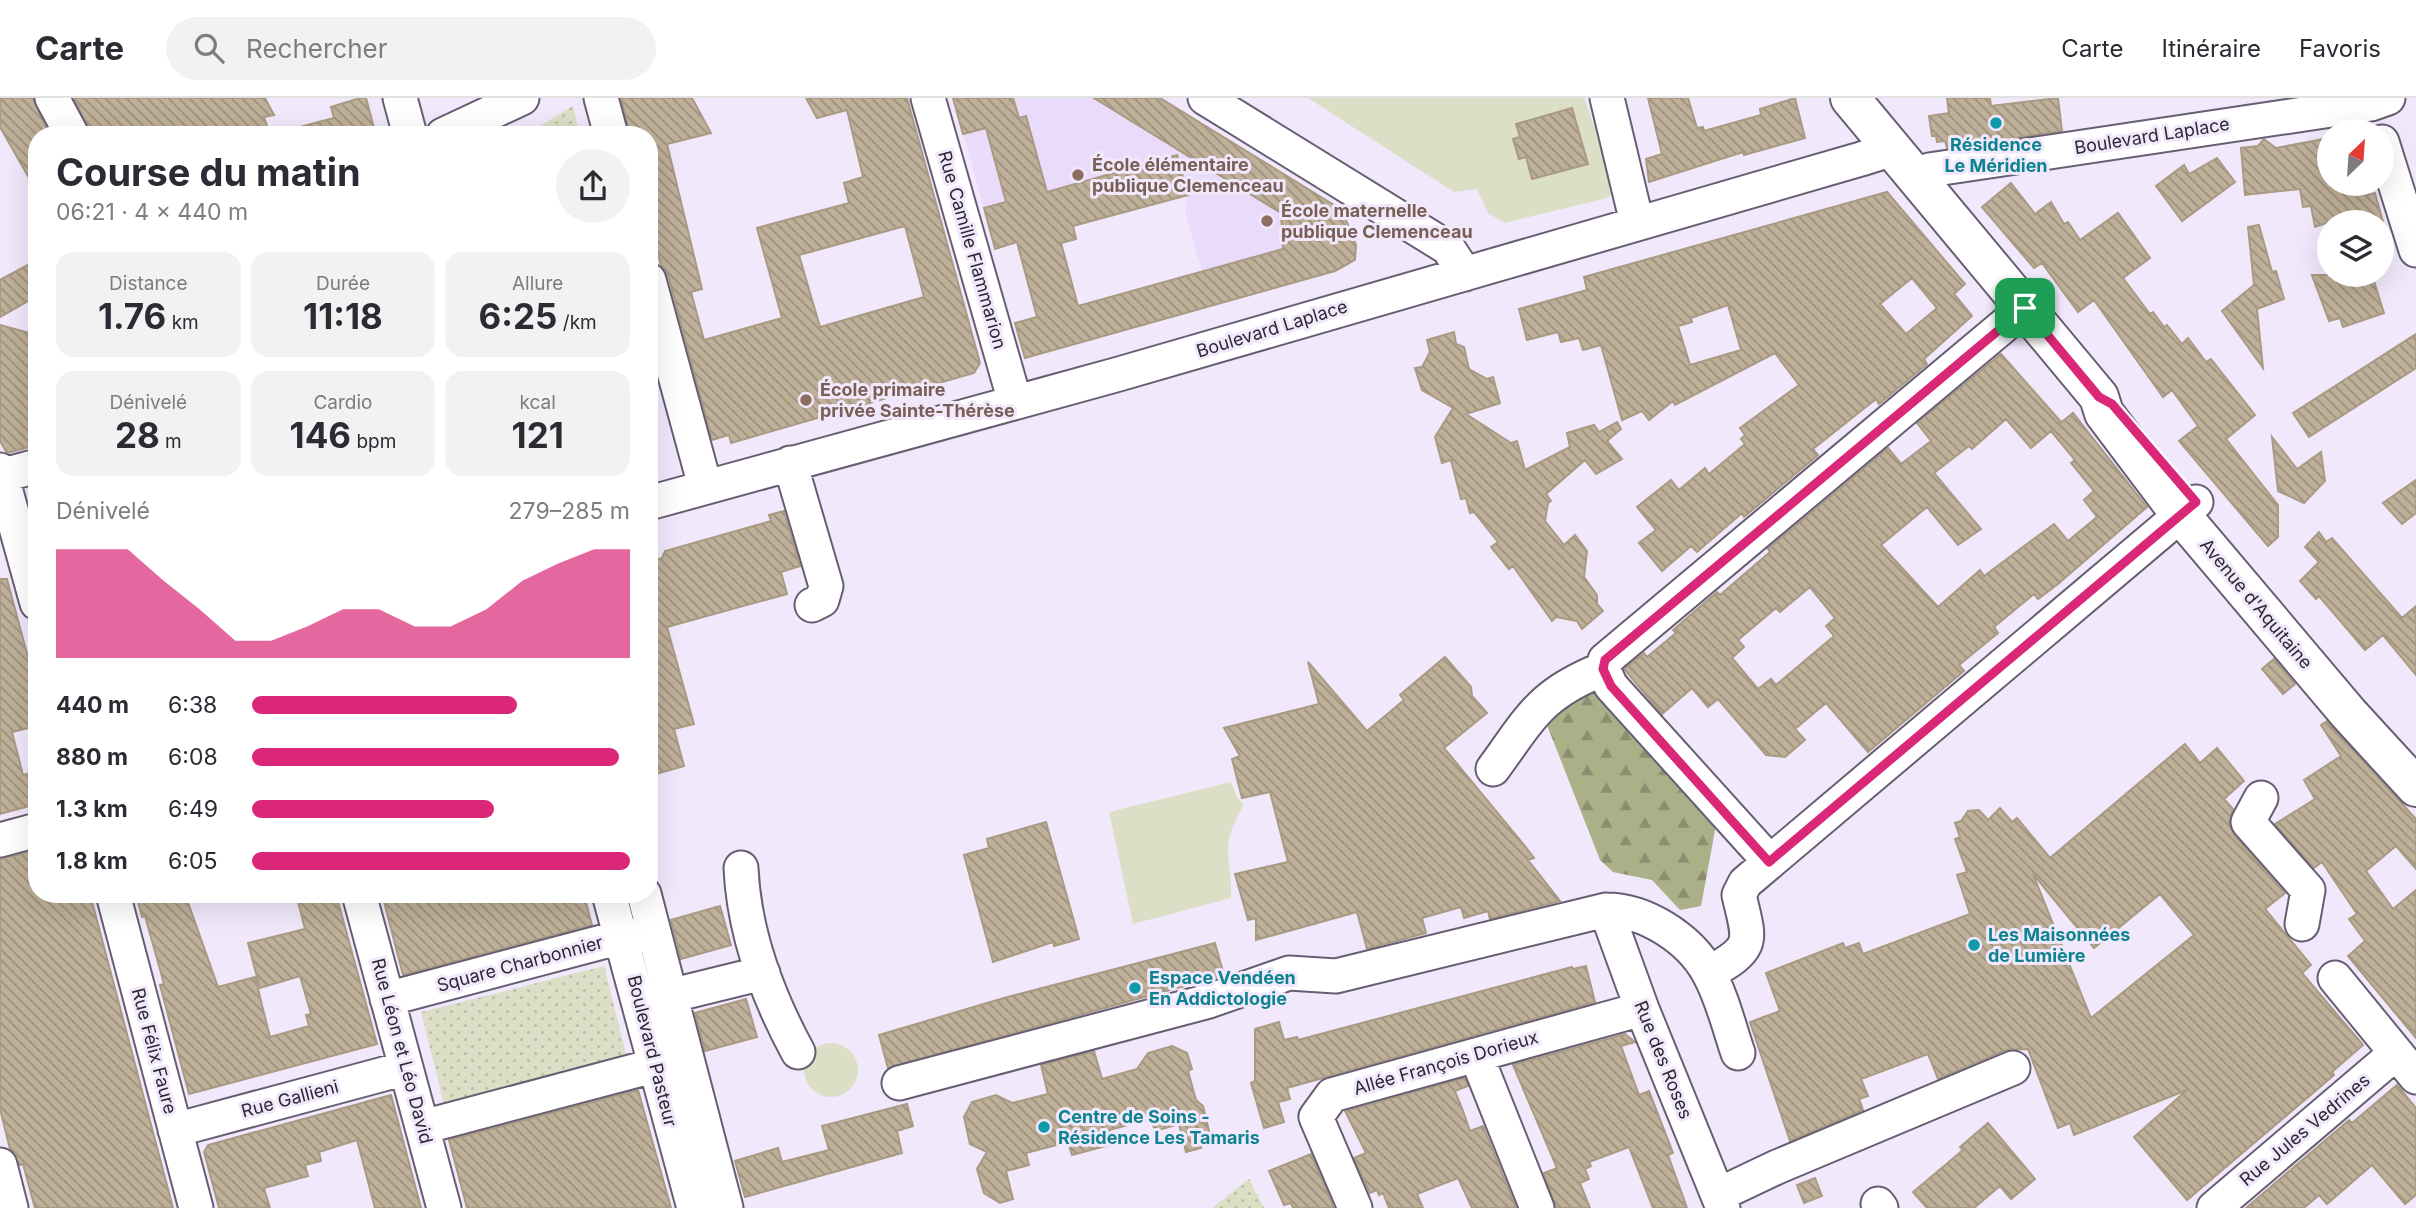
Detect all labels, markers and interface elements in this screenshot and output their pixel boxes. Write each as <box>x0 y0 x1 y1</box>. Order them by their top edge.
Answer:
search box <box>166 17 656 80</box>
text: Carte <box>35 28 124 68</box>
icon: search <box>190 29 228 67</box>
text: Rechercher <box>246 33 388 64</box>
text: Carte <box>2061 34 2123 63</box>
text: Itinéraire <box>2161 34 2261 63</box>
text: Favoris <box>2299 34 2381 63</box>
street label: Boulevard Laplace <box>2073 113 2231 158</box>
marker: Résidence Le Méridien <box>1988 115 2004 131</box>
north arrow <box>2317 119 2394 196</box>
map controls <box>2317 119 2394 287</box>
place label: Résidence Le Méridien <box>1944 134 2048 176</box>
street label: Rue Camille Flammarion <box>934 148 1011 351</box>
text: Course du matin <box>56 149 361 195</box>
button: share <box>556 149 630 223</box>
place label: École élémentaire publique Clemenceau <box>1092 154 1284 196</box>
marker: École élémentaire publique Clemenceau <box>1070 167 1086 183</box>
text: 06:21 · 4 × 440 m <box>56 198 248 226</box>
place label: École maternelle publique Clemenceau <box>1281 200 1473 242</box>
button: layers <box>2317 210 2394 287</box>
marker: École maternelle publique Clemenceau <box>1259 213 1275 229</box>
text: Distance <box>109 272 188 295</box>
text: Durée <box>316 272 370 295</box>
text: Allure <box>512 272 563 295</box>
pin <box>1995 278 2055 338</box>
icon: arrive <box>2006 289 2044 327</box>
text: 1.76 <box>98 295 166 337</box>
text: 11:18 <box>303 295 383 337</box>
text: 6:25 <box>479 295 557 337</box>
street label: Boulevard Laplace <box>1194 296 1350 362</box>
text: km <box>166 311 199 334</box>
text: /km <box>557 311 597 334</box>
place label: École primaire privée Sainte-Thérèse <box>820 379 1015 421</box>
text: Dénivelé <box>109 391 187 414</box>
text: Cardio <box>313 391 373 414</box>
text: kcal <box>520 391 556 414</box>
marker: École primaire privée Sainte-Thérèse <box>798 392 814 408</box>
text: 28 <box>115 414 160 456</box>
text: 146 <box>290 414 351 456</box>
text: 121 <box>512 414 564 456</box>
text: m <box>160 430 182 453</box>
text: bpm <box>351 430 396 453</box>
text: Dénivelé <box>56 497 150 525</box>
text: 279–285 m <box>509 497 630 525</box>
street label: Avenue d'Aquitaine <box>2196 534 2317 673</box>
text: 440 m <box>56 691 129 719</box>
text: 6:38 <box>168 691 217 719</box>
text: 880 m <box>56 743 128 771</box>
text: 6:08 <box>168 743 218 771</box>
text: 1.3 km <box>56 795 128 823</box>
text: 6:49 <box>168 795 218 823</box>
text: 1.8 km <box>56 847 128 875</box>
text: 6:05 <box>168 847 217 875</box>
place label: Les Maisonnées de Lumière <box>1988 924 2130 966</box>
street label: Square Charbonnier <box>435 931 605 996</box>
marker: Les Maisonnées de Lumière <box>1966 937 1982 953</box>
street label: Rue Léon et Léo David <box>368 956 437 1146</box>
place label: Espace Vendéen En Addictologie <box>1149 967 1296 1009</box>
street label: Boulevard Pasteur <box>624 973 681 1129</box>
marker: Espace Vendéen En Addictologie <box>1127 980 1143 996</box>
street label: Rue Félix Faure <box>128 986 181 1116</box>
street label: Rue des Roses <box>1630 998 1697 1122</box>
street label: Allée François Dorieux <box>1351 1026 1541 1099</box>
street label: Rue Jules Vedrines <box>2235 1069 2374 1190</box>
street label: Rue Gallieni <box>239 1075 341 1122</box>
place label: Centre de Soins - Résidence Les Tamaris <box>1058 1106 1260 1148</box>
marker: Centre de Soins - Résidence Les Tamaris <box>1036 1119 1052 1135</box>

